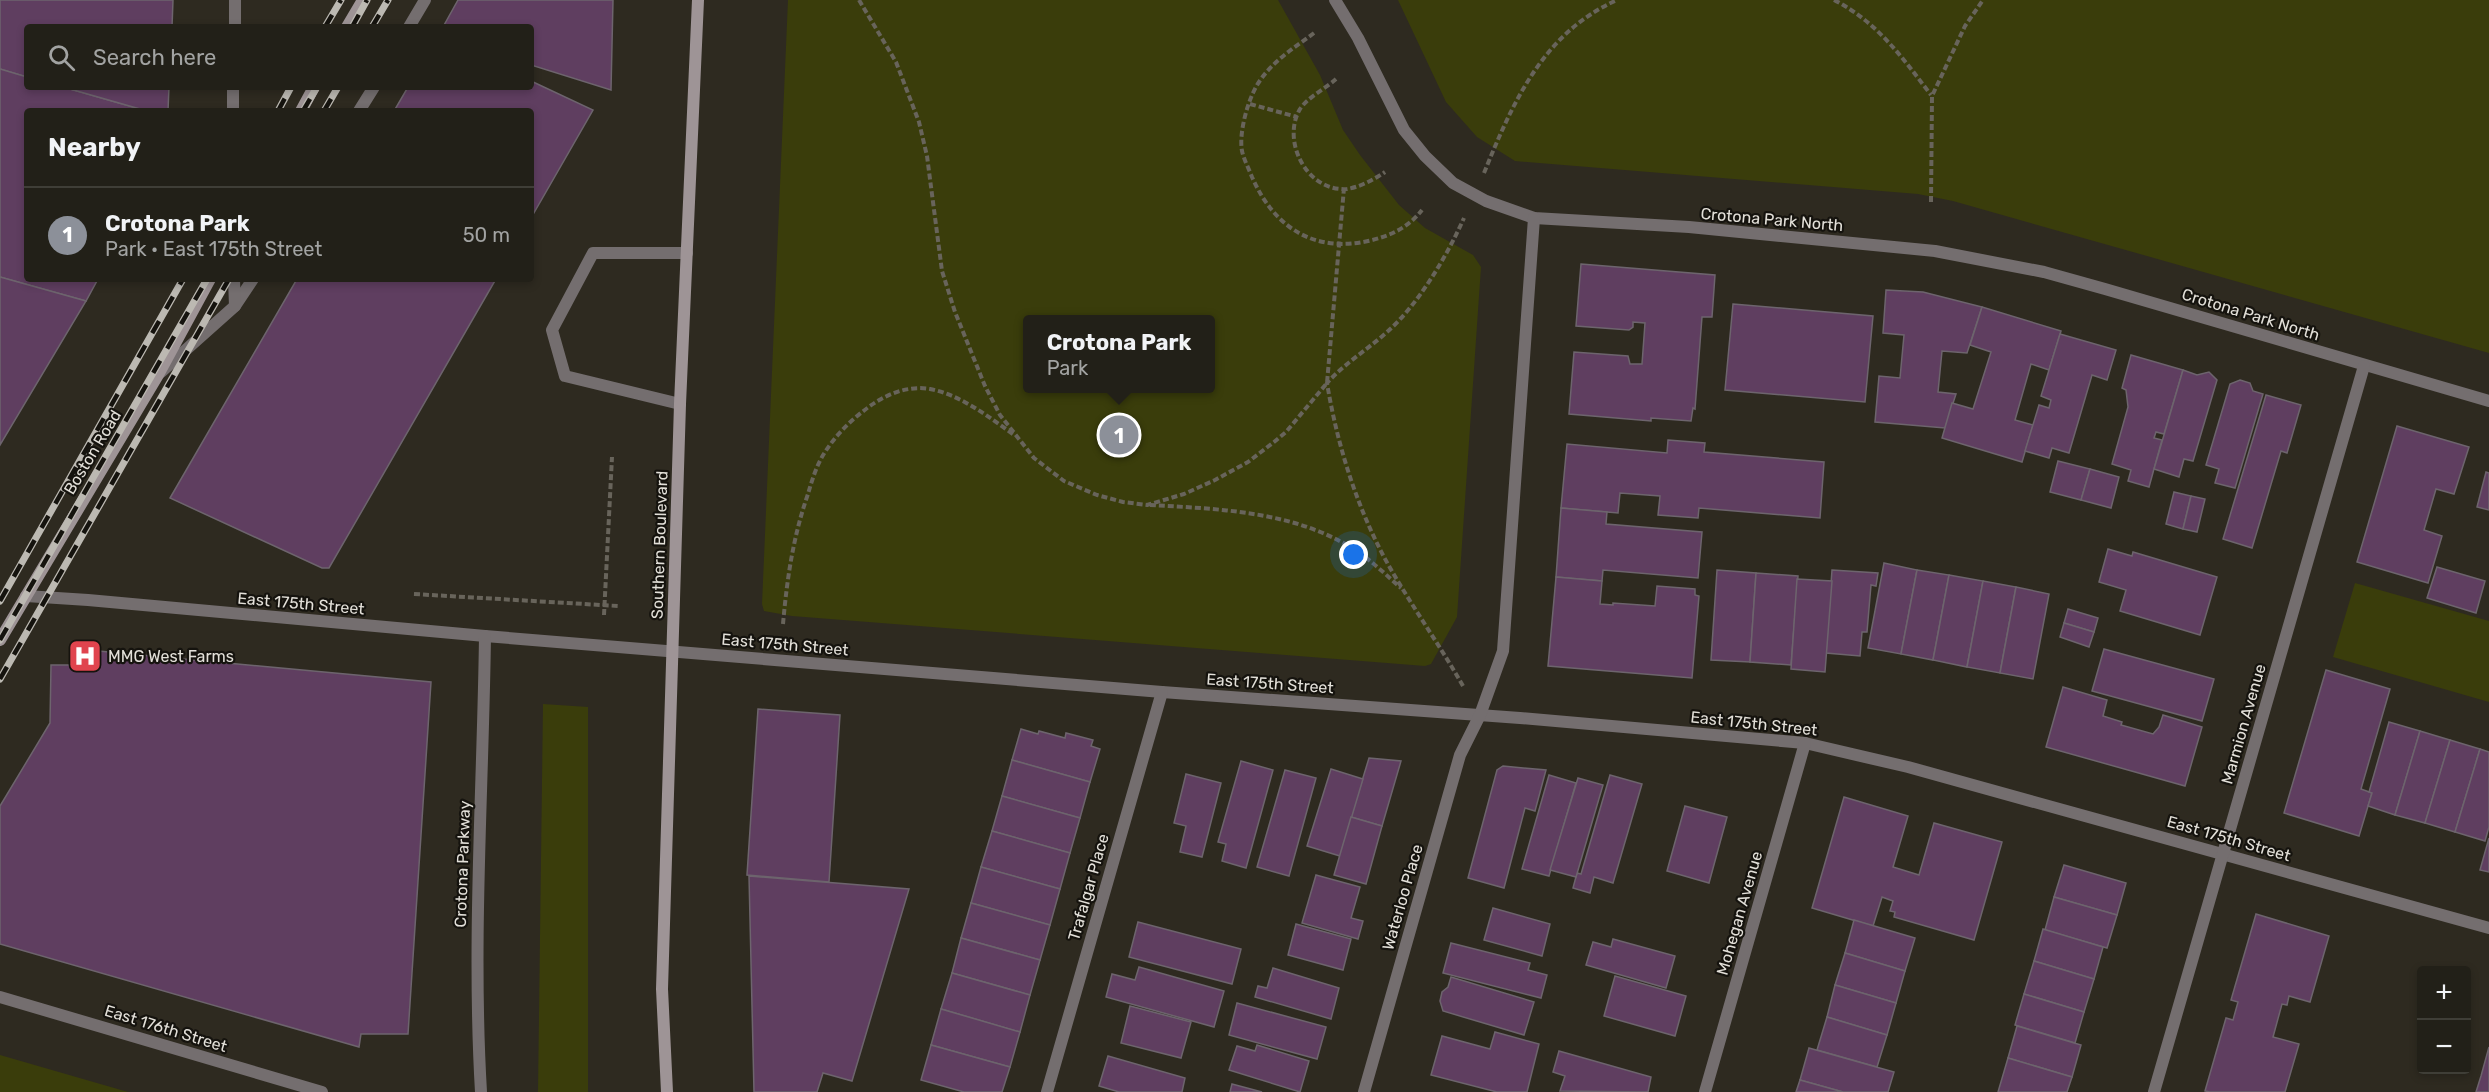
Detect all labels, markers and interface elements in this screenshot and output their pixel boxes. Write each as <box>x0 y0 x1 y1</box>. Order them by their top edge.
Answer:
search box <box>24 24 534 90</box>
icon: search <box>45 41 78 74</box>
text: Search here <box>93 44 216 71</box>
text: Nearby <box>48 132 141 163</box>
street label: Crotona Park North <box>1700 204 1844 235</box>
text: Crotona Park <box>105 210 250 237</box>
text: 1 <box>63 223 72 247</box>
text: 50 m <box>463 223 510 247</box>
text: Park · East 175th Street <box>105 237 322 261</box>
street label: Crotona Park North <box>2180 284 2322 344</box>
popup <box>1023 315 1215 393</box>
text: Crotona Park <box>1047 329 1191 356</box>
text: Park <box>1047 356 1088 380</box>
street label: Boston Road <box>60 407 125 498</box>
pin: 1 <box>1100 412 1138 458</box>
street label: Southern Boulevard <box>647 471 672 619</box>
your location <box>1339 540 1368 569</box>
street label: East 175th Street <box>237 588 365 619</box>
street label: East 175th Street <box>721 629 849 660</box>
hospital icon: MMG West Farms <box>67 638 103 674</box>
place label: MMG West Farms <box>108 647 234 666</box>
street label: Marmion Avenue <box>2217 662 2270 786</box>
street label: East 175th Street <box>1206 670 1334 697</box>
street label: East 175th Street <box>1690 707 1818 740</box>
street label: Crotona Parkway <box>451 800 474 928</box>
street label: East 175th Street <box>2165 812 2293 865</box>
street label: Trafalgar Place <box>1064 832 1113 943</box>
street label: Waterloo Place <box>1378 842 1427 952</box>
street label: Mohegan Avenue <box>1713 849 1766 977</box>
map controls <box>2417 966 2471 1074</box>
button: + <box>2417 966 2471 1020</box>
street label: East 176th Street <box>102 1001 229 1056</box>
button: − <box>2417 1020 2471 1074</box>

